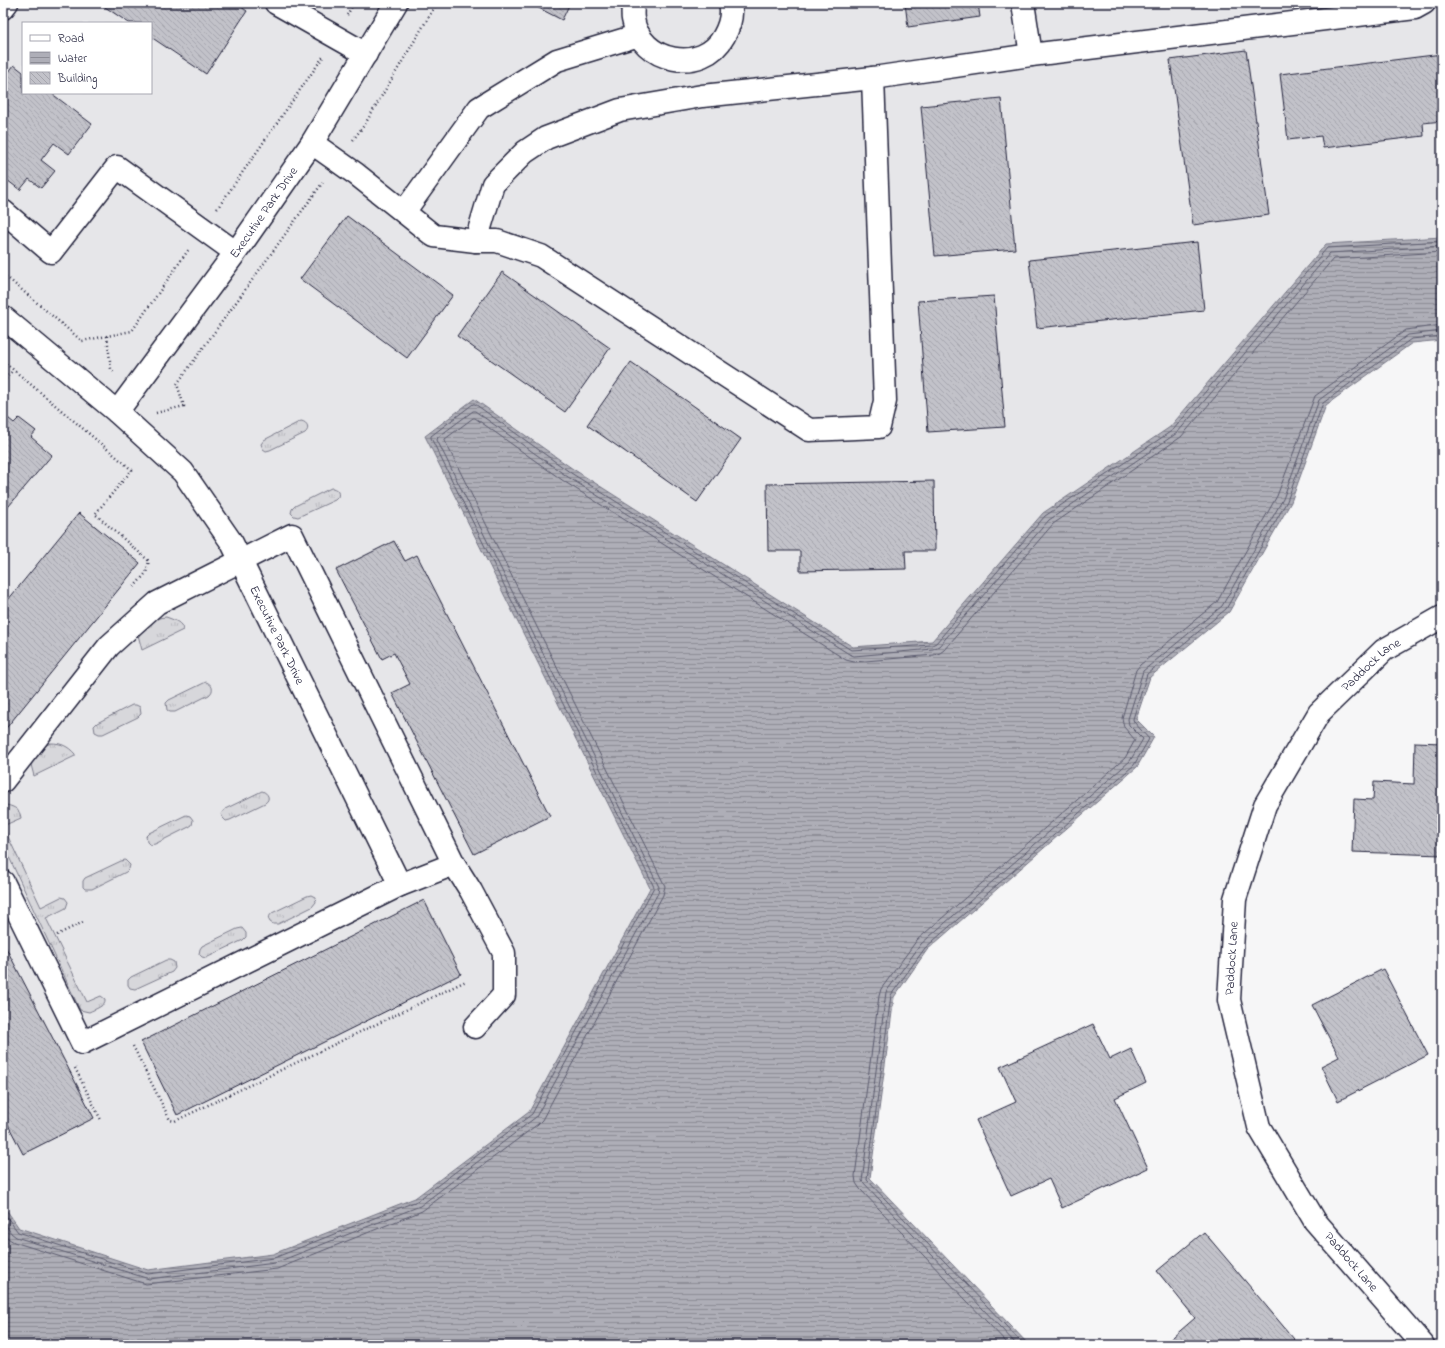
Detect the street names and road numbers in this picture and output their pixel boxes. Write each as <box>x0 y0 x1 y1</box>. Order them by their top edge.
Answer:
street label: Executive Park Drive <box>225 163 302 262</box>
street label: Executive Park Drive <box>245 582 310 688</box>
street label: Paddock Lane <box>1337 633 1404 696</box>
street label: Paddock Lane <box>1220 921 1243 996</box>
street label: Paddock Lane <box>1320 1228 1383 1296</box>

